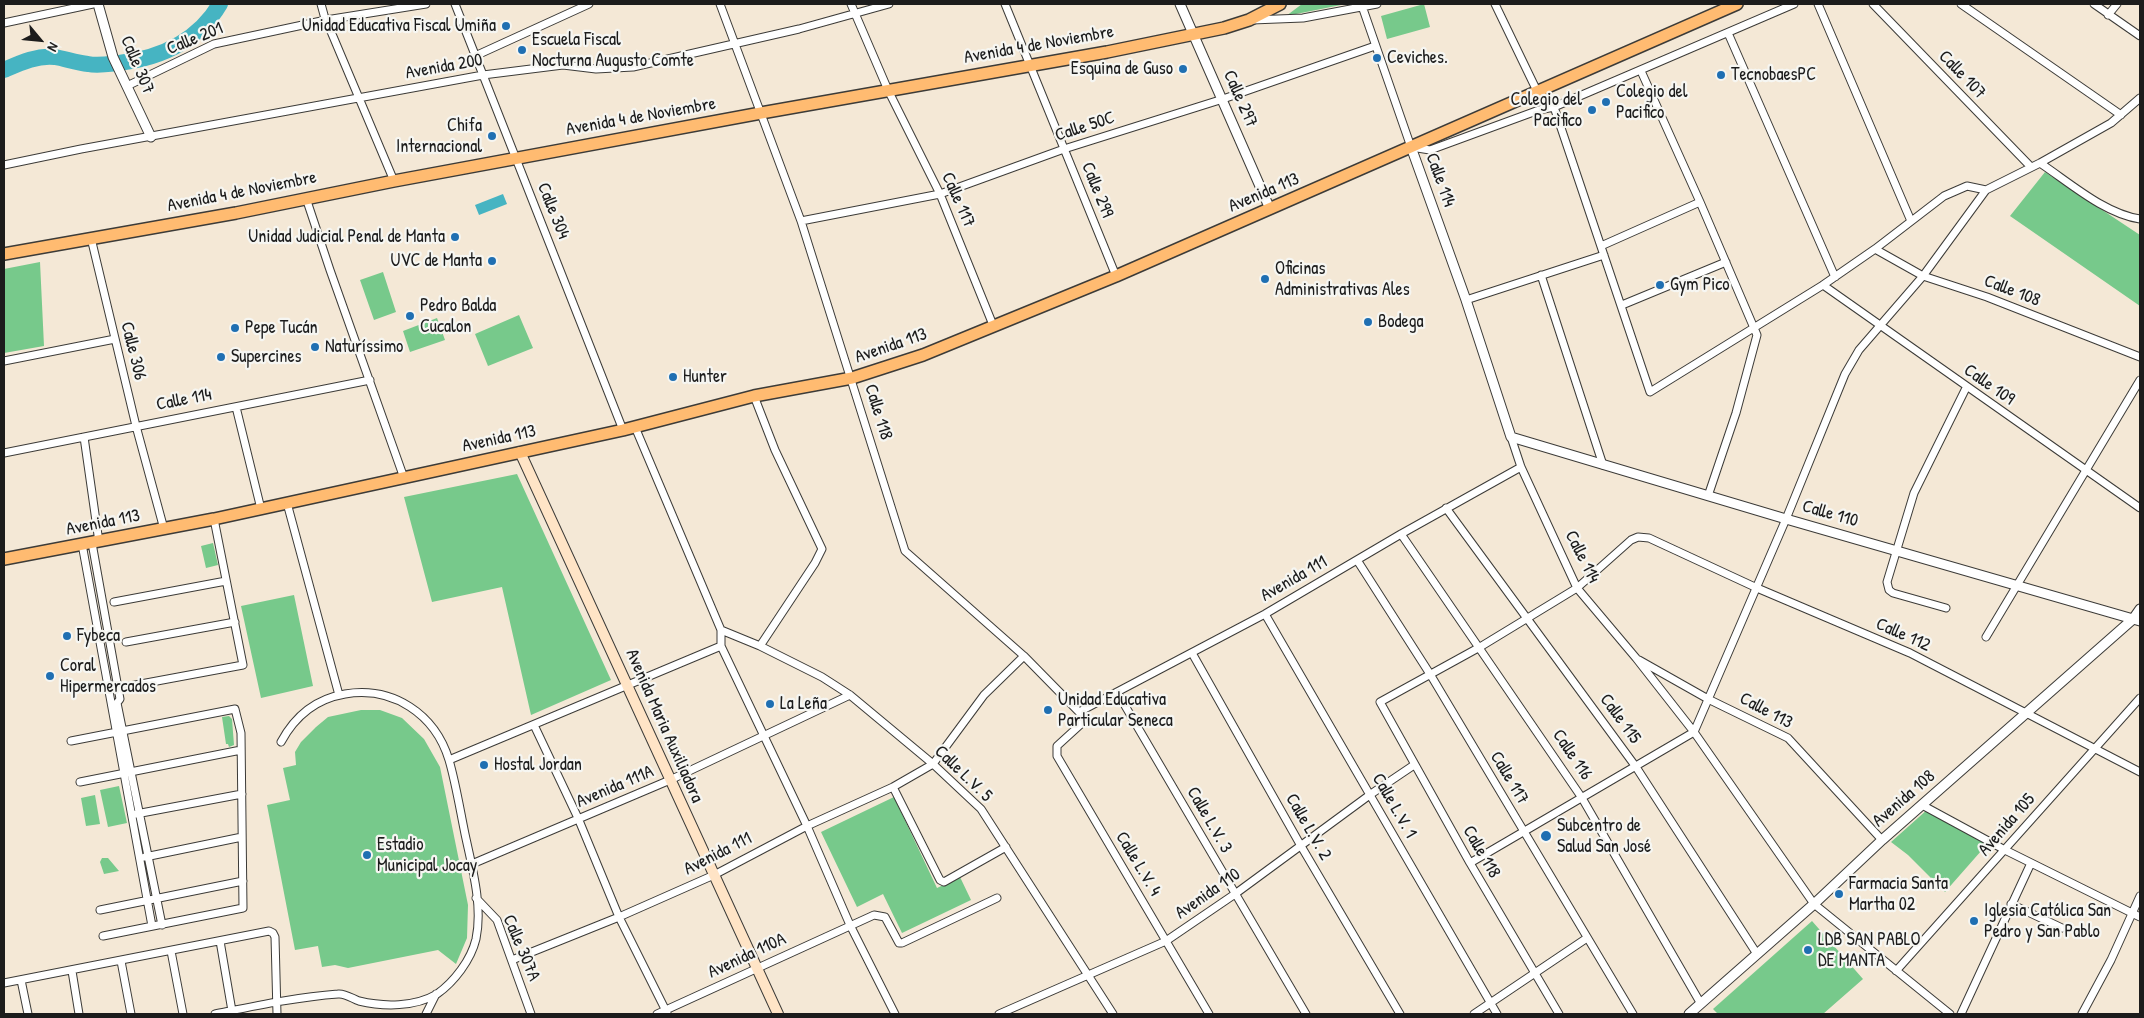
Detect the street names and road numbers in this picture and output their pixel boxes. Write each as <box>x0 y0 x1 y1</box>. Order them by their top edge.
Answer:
street label: Calle 201 <box>164 18 226 60</box>
street label: Avenida 4 de Noviembre <box>962 21 1116 69</box>
street label: Calle 307 <box>115 33 159 97</box>
street label: Calle 107 <box>1934 46 1990 104</box>
street label: Avenida 200 <box>404 50 484 84</box>
street label: Calle 297 <box>1218 67 1262 131</box>
street label: Avenida 4 de Noviembre <box>564 93 718 141</box>
street label: Calle 50C <box>1052 107 1118 147</box>
street label: Calle 114 <box>1420 150 1460 210</box>
street label: Calle 299 <box>1076 159 1118 221</box>
street label: Avenida 4 de Noviembre <box>165 167 319 217</box>
street label: Avenida 113 <box>1225 168 1303 218</box>
street label: Calle 117 <box>936 169 980 231</box>
street label: Calle 304 <box>532 180 574 242</box>
street label: Calle 108 <box>1981 270 2043 312</box>
street label: Calle 306 <box>115 320 151 382</box>
street label: Avenida 113 <box>852 324 930 368</box>
street label: Calle 109 <box>1959 360 2019 410</box>
street label: Calle 118 <box>859 382 897 442</box>
street label: Calle 114 <box>155 384 213 416</box>
street label: Avenida 113 <box>460 421 538 457</box>
street label: Calle 110 <box>1800 496 1860 532</box>
street label: Avenida 113 <box>64 505 142 541</box>
street label: Calle 114 <box>1560 527 1604 587</box>
street label: Avenida 111 <box>1257 551 1331 607</box>
street label: Calle 112 <box>1872 613 1934 657</box>
street label: Avenida Maria Auxiliadora <box>620 646 708 806</box>
street label: Calle 113 <box>1736 688 1796 734</box>
street label: Calle 115 <box>1595 690 1645 748</box>
street label: Calle 116 <box>1547 726 1597 784</box>
street label: Calle L.V. 5 <box>930 741 996 807</box>
street label: Calle 117 <box>1485 748 1533 808</box>
street label: Avenida 111A <box>573 761 657 813</box>
street label: Avenida 108 <box>1868 766 1940 832</box>
street label: Calle L.V. 1 <box>1367 770 1421 842</box>
street label: Calle L.V. 3 <box>1181 783 1237 857</box>
street label: Avenida 105 <box>1974 789 2040 861</box>
street label: Calle L.V. 2 <box>1280 790 1336 864</box>
street label: Calle 118 <box>1457 822 1505 882</box>
street label: Avenida 111 <box>681 828 755 880</box>
street label: Calle L.V. 4 <box>1110 828 1166 900</box>
street label: Avenida 110 <box>1171 864 1245 924</box>
street label: Calle 307A <box>497 912 545 984</box>
street label: Avenida 110A <box>705 929 789 983</box>

